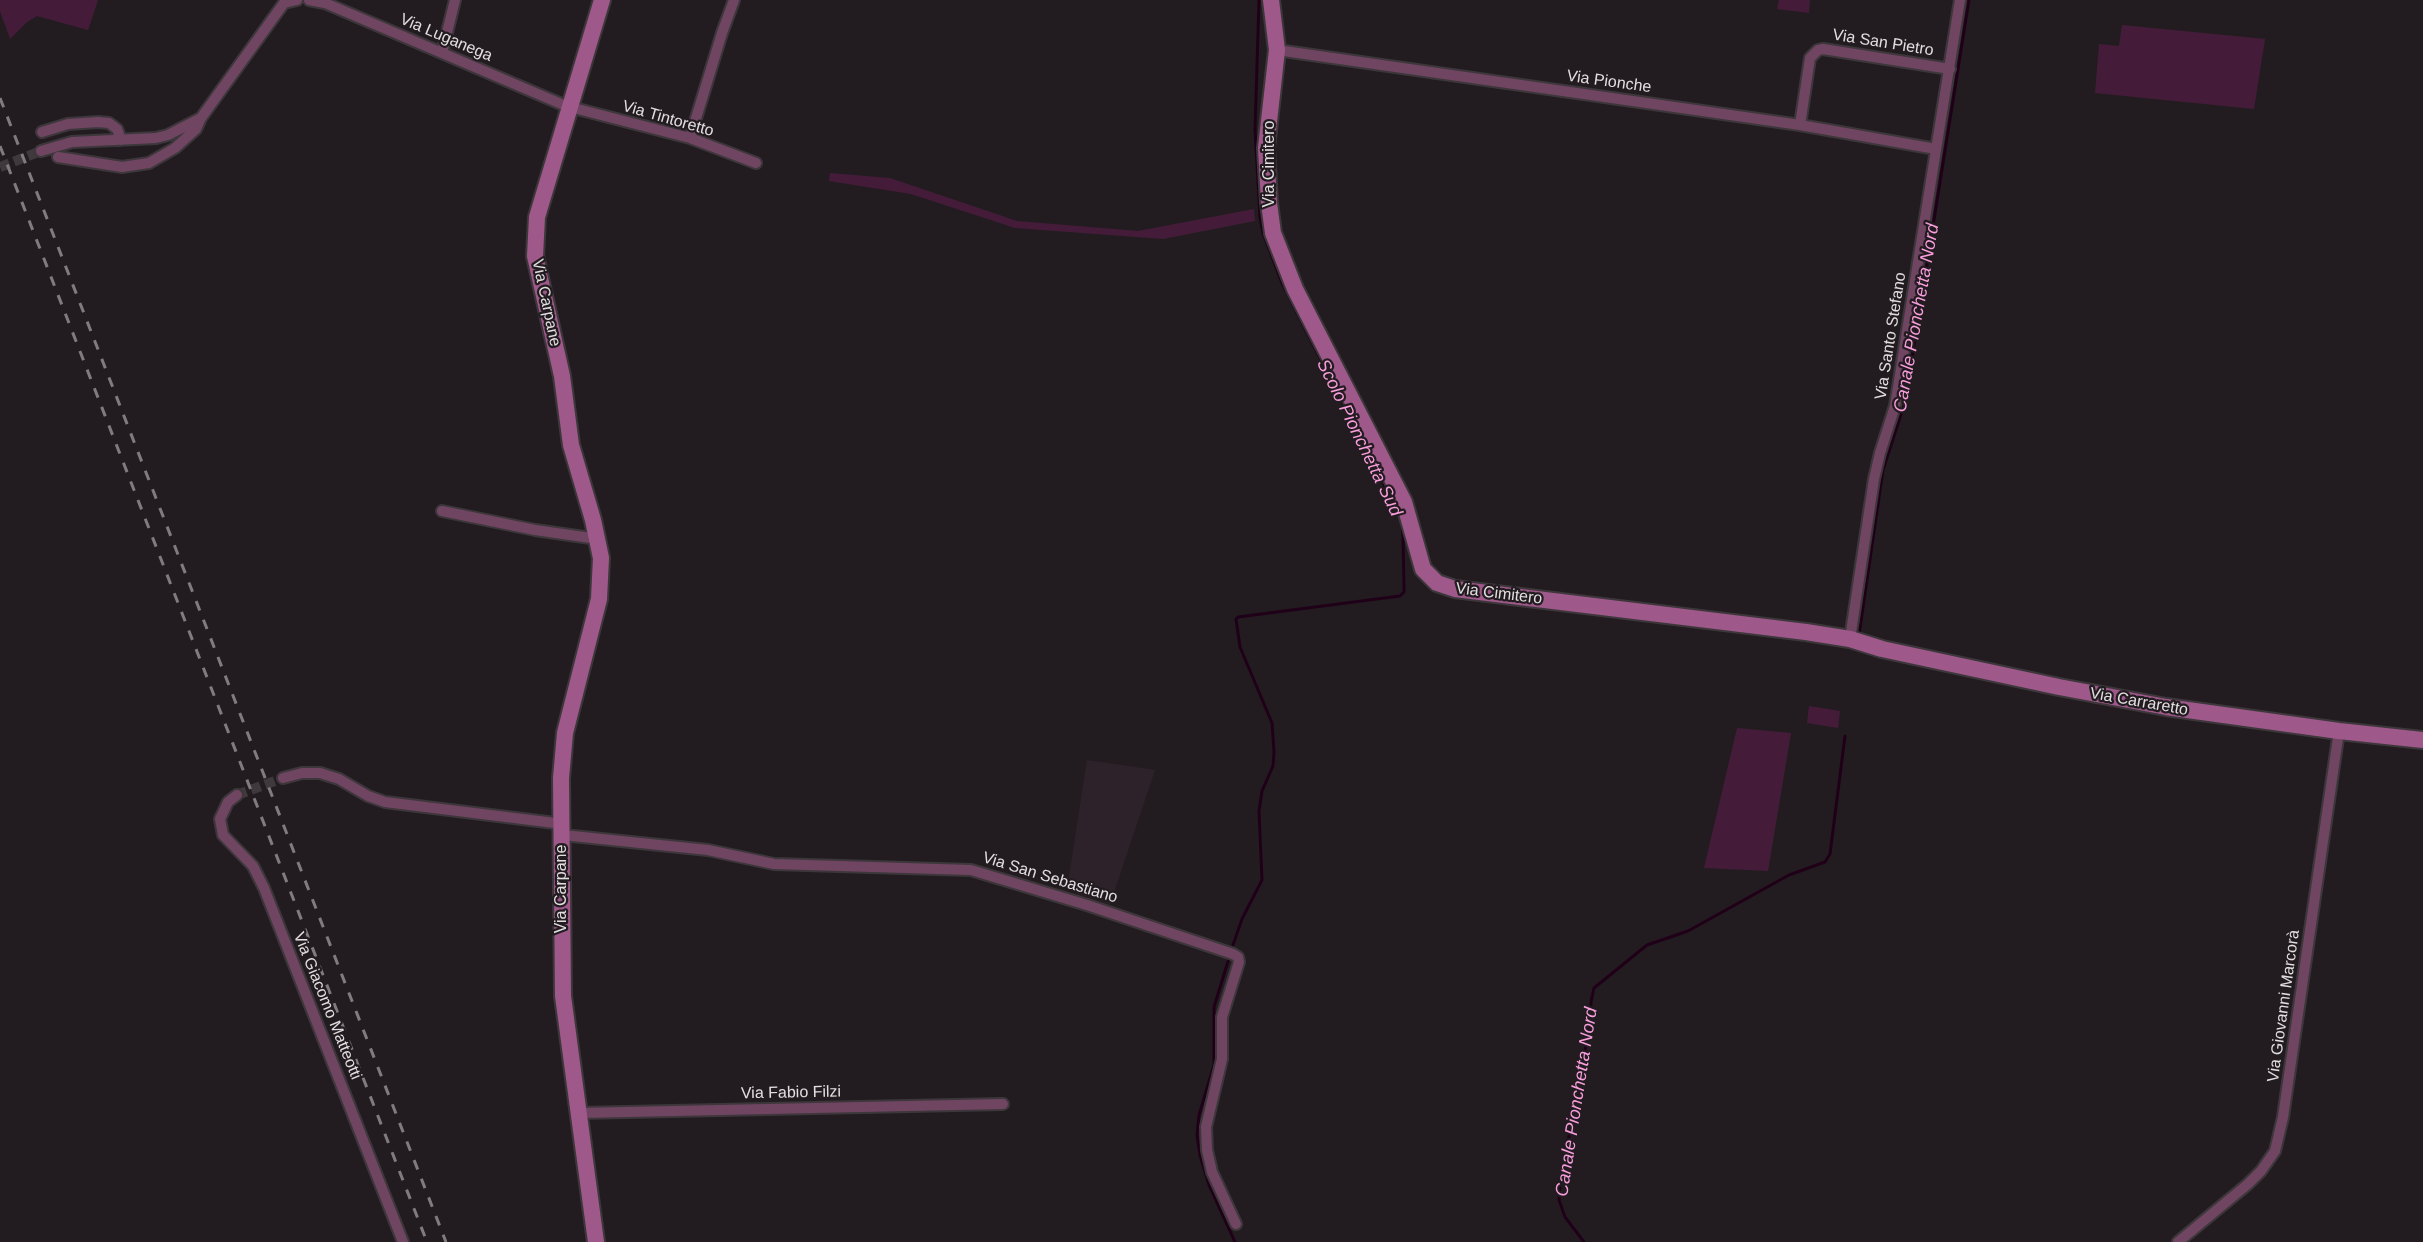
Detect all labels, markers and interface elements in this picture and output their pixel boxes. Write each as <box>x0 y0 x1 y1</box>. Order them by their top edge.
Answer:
street label: Via Luganega <box>397 10 495 66</box>
street label: Via San Pietro <box>1831 26 1935 60</box>
street label: Via Pionche <box>1566 67 1652 97</box>
street label: Via Tintoretto <box>620 97 716 141</box>
street label: Via Cimitero <box>1260 121 1280 207</box>
water label: Canale Pionchetta Nord <box>1890 222 1944 414</box>
street label: Via Carpane <box>527 258 565 348</box>
street label: Via Santo Stefano <box>1871 271 1911 401</box>
water label: Scolo Pionchetta Sud <box>1312 356 1406 520</box>
street label: Via Cimitero <box>1455 579 1543 609</box>
street label: Via Carraretto <box>2088 684 2190 720</box>
street label: Via Carpane <box>552 845 572 933</box>
street label: Via San Sebastiano <box>980 848 1120 908</box>
street label: Via Giovanni Marcorà <box>2264 929 2304 1083</box>
street label: Via Giacomo Matteotti <box>289 930 365 1082</box>
water label: Canale Pionchetta Nord <box>1551 1006 1603 1198</box>
street label: Via Fabio Filzi <box>741 1083 841 1103</box>

